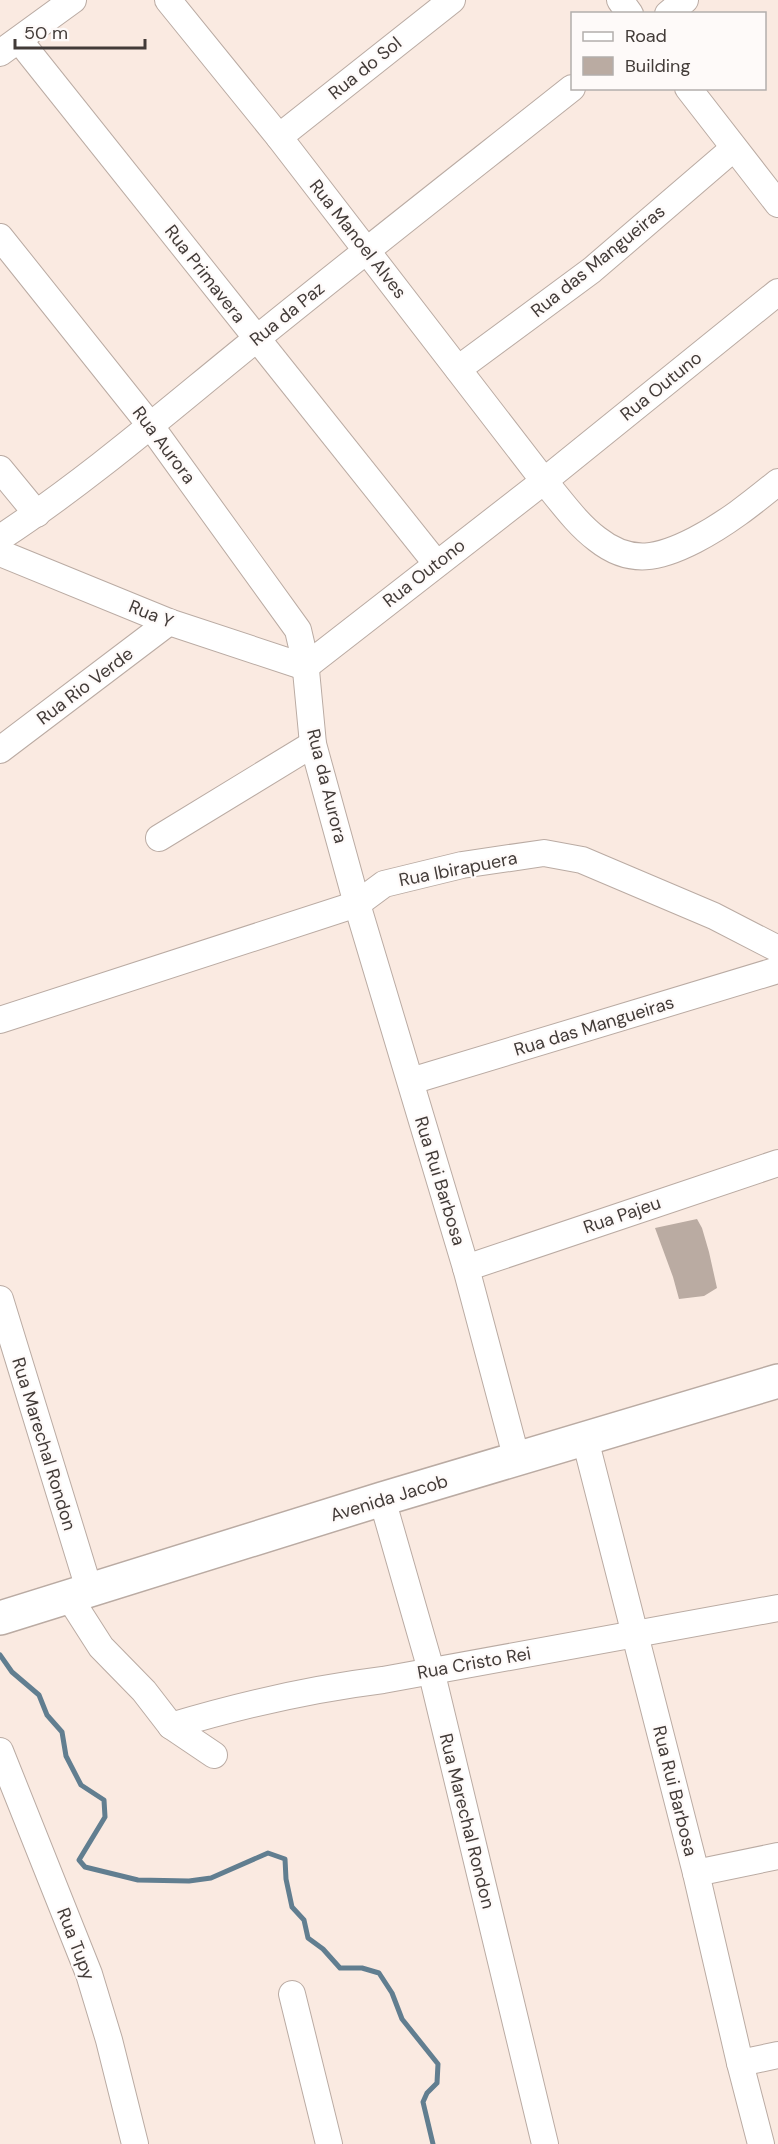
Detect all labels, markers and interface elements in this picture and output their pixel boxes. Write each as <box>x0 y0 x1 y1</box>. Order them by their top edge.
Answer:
scale bar <box>15 12 146 50</box>
legend <box>571 12 766 90</box>
text: 50 m <box>24 21 68 45</box>
text: Road <box>625 24 667 48</box>
street label: Rua do Sol <box>323 31 407 105</box>
text: Building <box>625 54 690 78</box>
street label: Rua Manoel Alves <box>304 175 412 303</box>
street label: Rua das Mangueiras <box>526 199 670 323</box>
street label: Rua Primavera <box>159 220 251 328</box>
street label: Rua da Paz <box>245 277 329 351</box>
street label: Rua Outuno <box>615 346 707 426</box>
street label: Rua Aurora <box>127 401 201 489</box>
street label: Rua Outono <box>378 533 470 613</box>
street label: Rua Y <box>125 594 177 634</box>
street label: Rua Rio Verde <box>32 642 138 730</box>
street label: Rua da Aurora <box>301 726 353 846</box>
street label: Rua Ibirapuera <box>397 846 519 892</box>
street label: Rua das Mangueiras <box>511 990 677 1062</box>
street label: Rua Rui Barbosa <box>409 1114 471 1248</box>
street label: Rua Pajeu <box>580 1191 664 1239</box>
street label: Rua Marechal Rondon <box>6 1355 82 1533</box>
street label: Avenida Jacob <box>327 1469 451 1527</box>
street label: Rua Cristo Rei <box>415 1641 533 1685</box>
street label: Rua Rui Barbosa <box>647 1723 703 1859</box>
street label: Rua Marechal Rondon <box>434 1731 500 1911</box>
street label: Rua Tupy <box>51 1904 101 1984</box>

